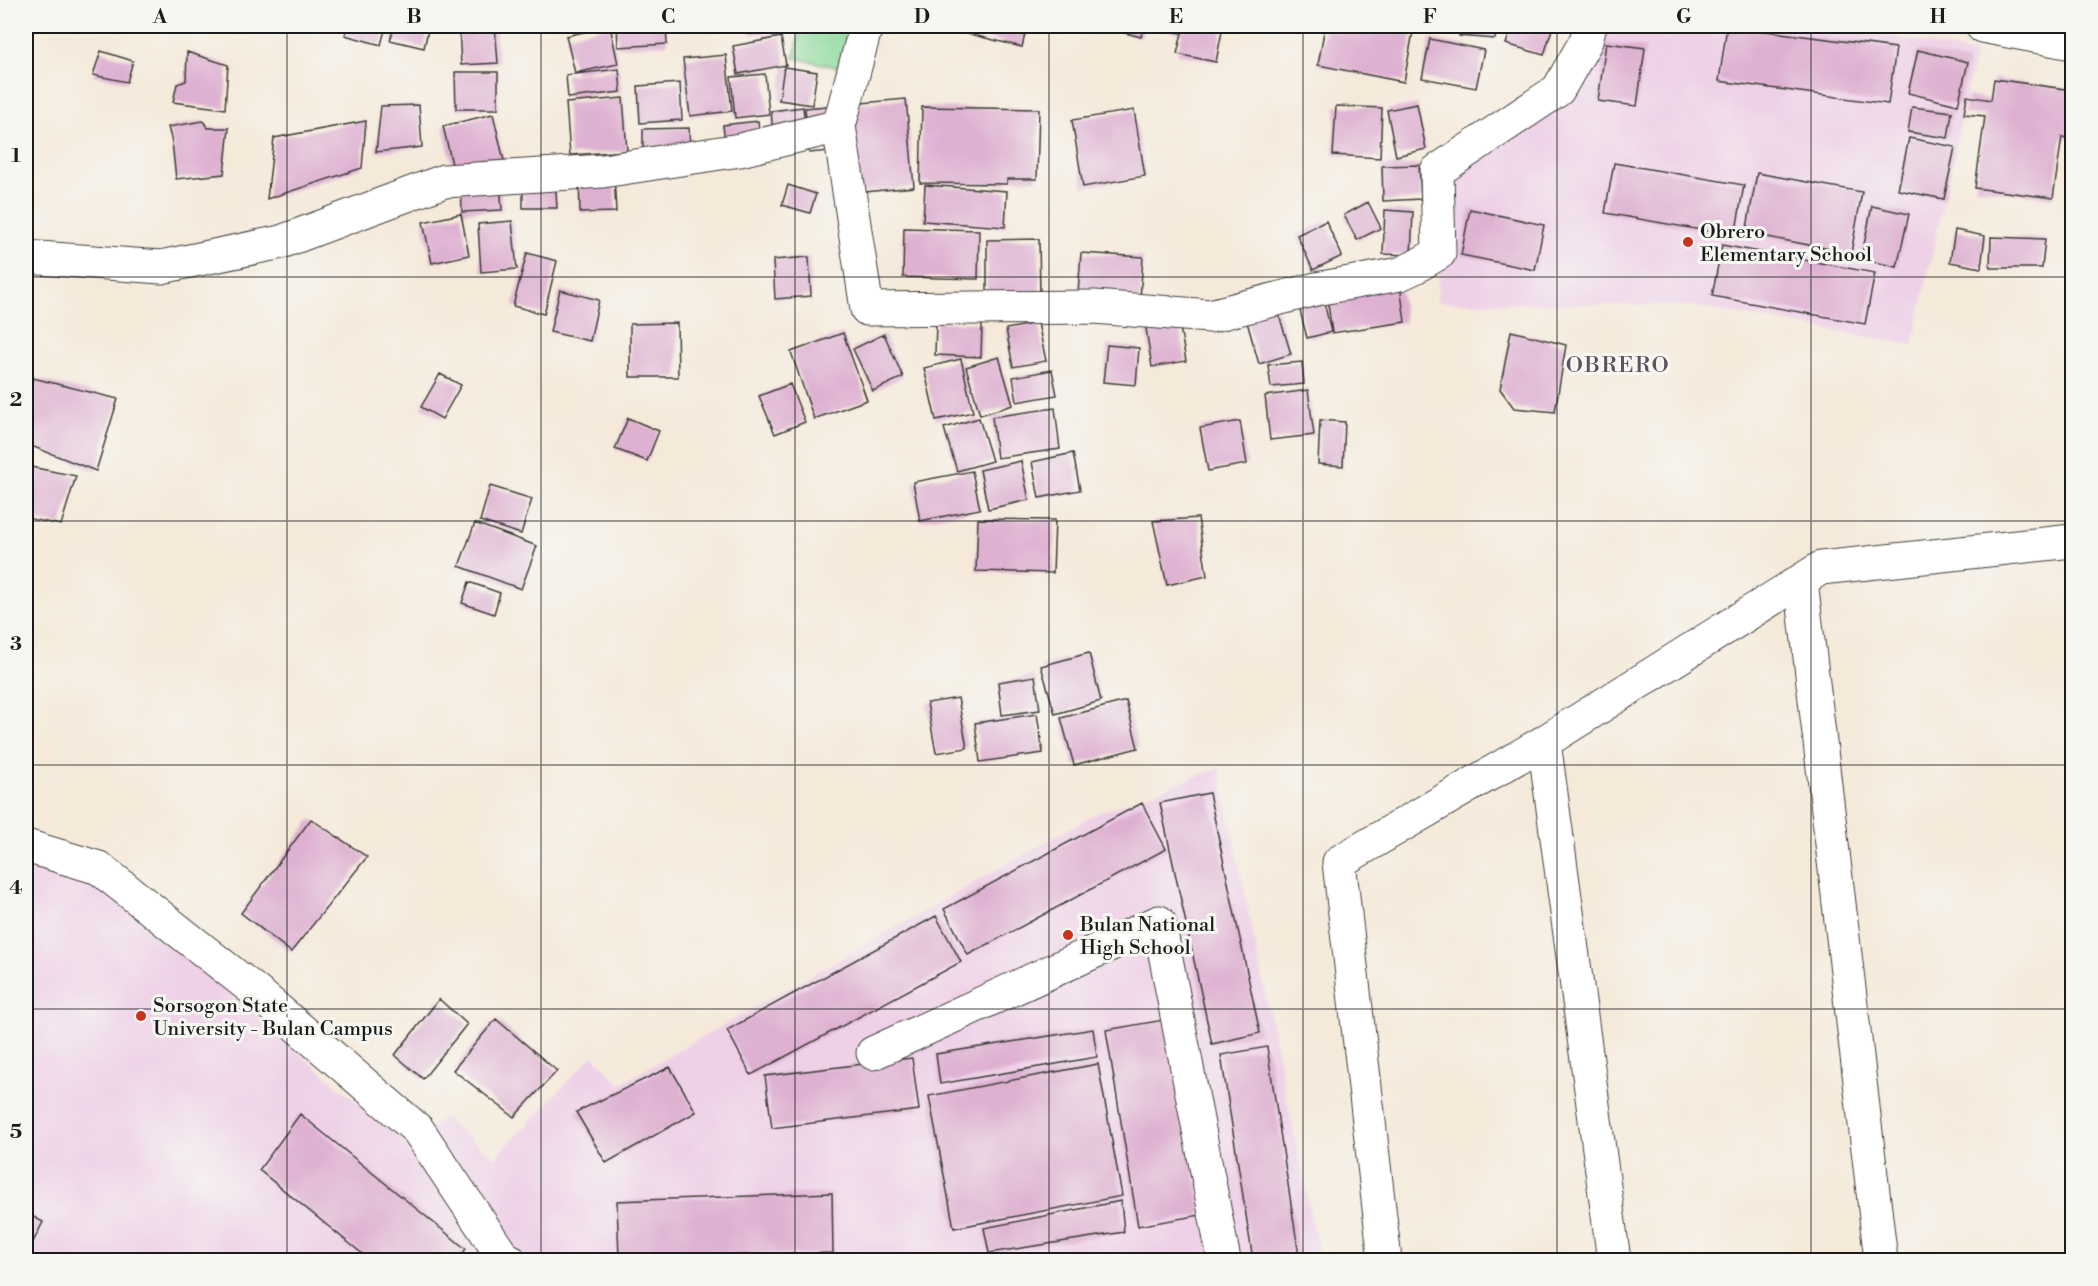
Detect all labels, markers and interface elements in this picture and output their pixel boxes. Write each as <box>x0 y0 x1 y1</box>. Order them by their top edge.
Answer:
text: A <box>152 5 168 30</box>
text: B <box>406 5 422 30</box>
text: C <box>661 5 675 30</box>
text: D <box>914 5 930 30</box>
text: E <box>1169 5 1183 30</box>
text: F <box>1423 5 1437 30</box>
text: G <box>1676 5 1692 30</box>
text: H <box>1930 5 1947 30</box>
text: 1 <box>11 144 21 169</box>
place label: Obrero Elementary School <box>1700 220 1872 268</box>
marker: Obrero Elementary School <box>1681 235 1695 249</box>
district label: OBRERO <box>1566 352 1670 379</box>
text: 2 <box>10 388 22 413</box>
text: 3 <box>10 632 22 657</box>
text: 4 <box>9 876 23 901</box>
place label: Bulan National High School <box>1079 913 1215 961</box>
marker: Bulan National High School <box>1061 928 1075 942</box>
place label: Sorsogon State University - Bulan Campus <box>153 994 393 1042</box>
marker: Sorsogon State University - Bulan Campus <box>134 1009 148 1023</box>
text: 5 <box>10 1120 22 1145</box>

